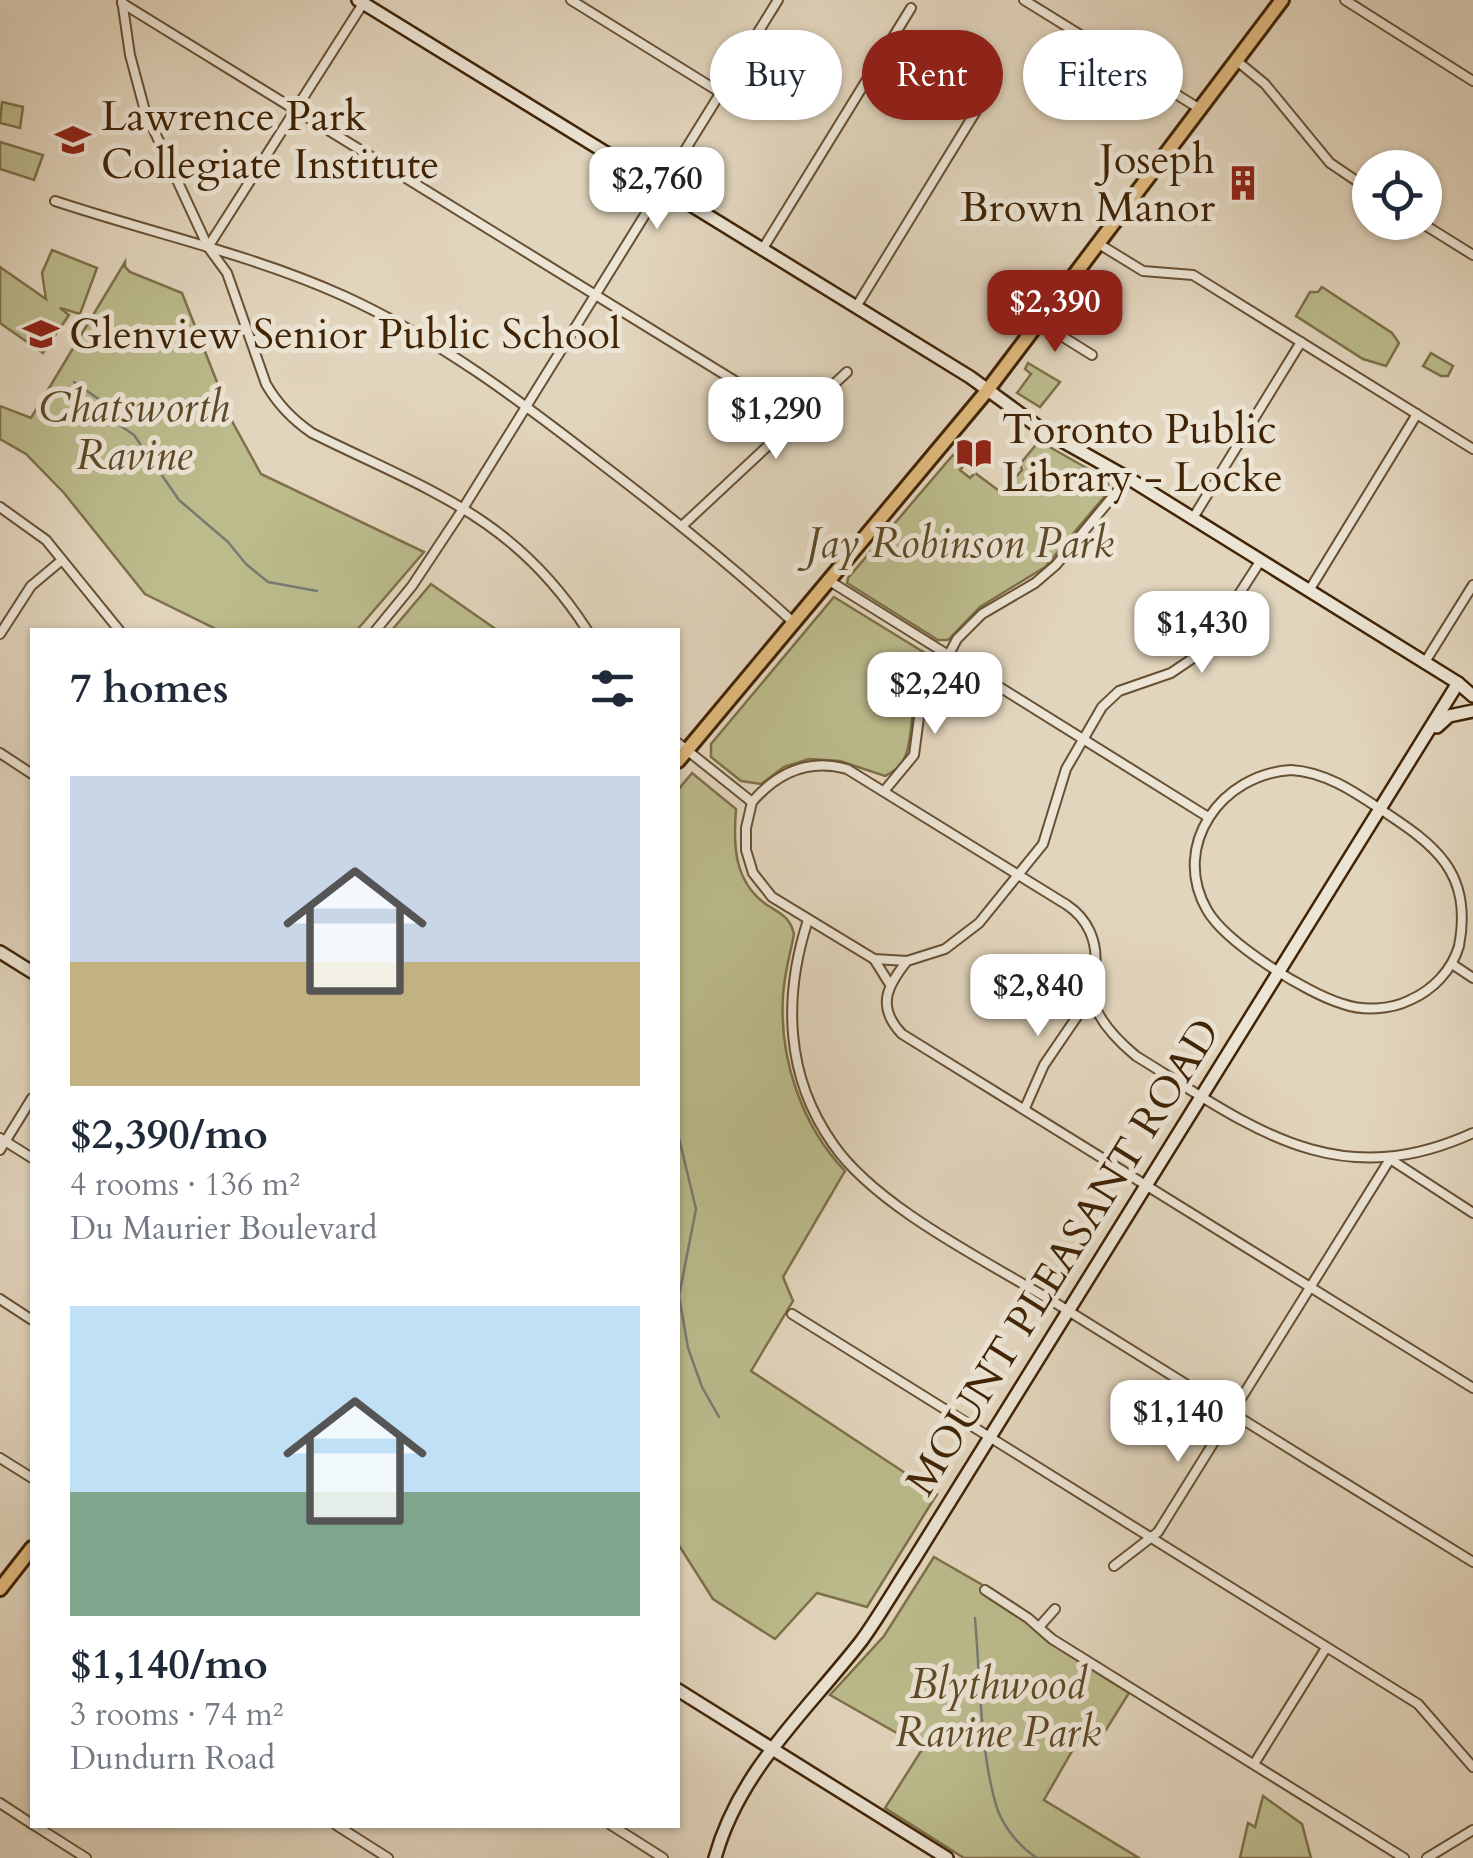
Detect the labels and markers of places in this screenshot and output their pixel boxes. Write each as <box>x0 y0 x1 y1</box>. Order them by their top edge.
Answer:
place label: Lawrence Park Collegiate Institute <box>101 88 439 193</box>
school or university icon: Lawrence Park Collegiate Institute <box>54 121 92 159</box>
place label: Joseph Brown Manor <box>960 131 1216 236</box>
pin: $2,760 <box>576 147 738 232</box>
building icon: Joseph Brown Manor <box>1224 164 1262 202</box>
pin: $2,390 <box>974 270 1136 355</box>
place label: Glenview Senior Public School <box>69 306 621 363</box>
school or university icon: Glenview Senior Public School <box>22 315 60 353</box>
pin: $1,290 <box>695 377 857 462</box>
place label: Toronto Public Library - Locke <box>1002 401 1283 506</box>
library icon: Toronto Public Library - Locke <box>955 434 993 472</box>
pin: $1,430 <box>1121 591 1283 676</box>
pin: $2,240 <box>854 652 1016 737</box>
pin: $2,840 <box>957 954 1119 1039</box>
pin: $1,140 <box>1097 1380 1259 1465</box>

